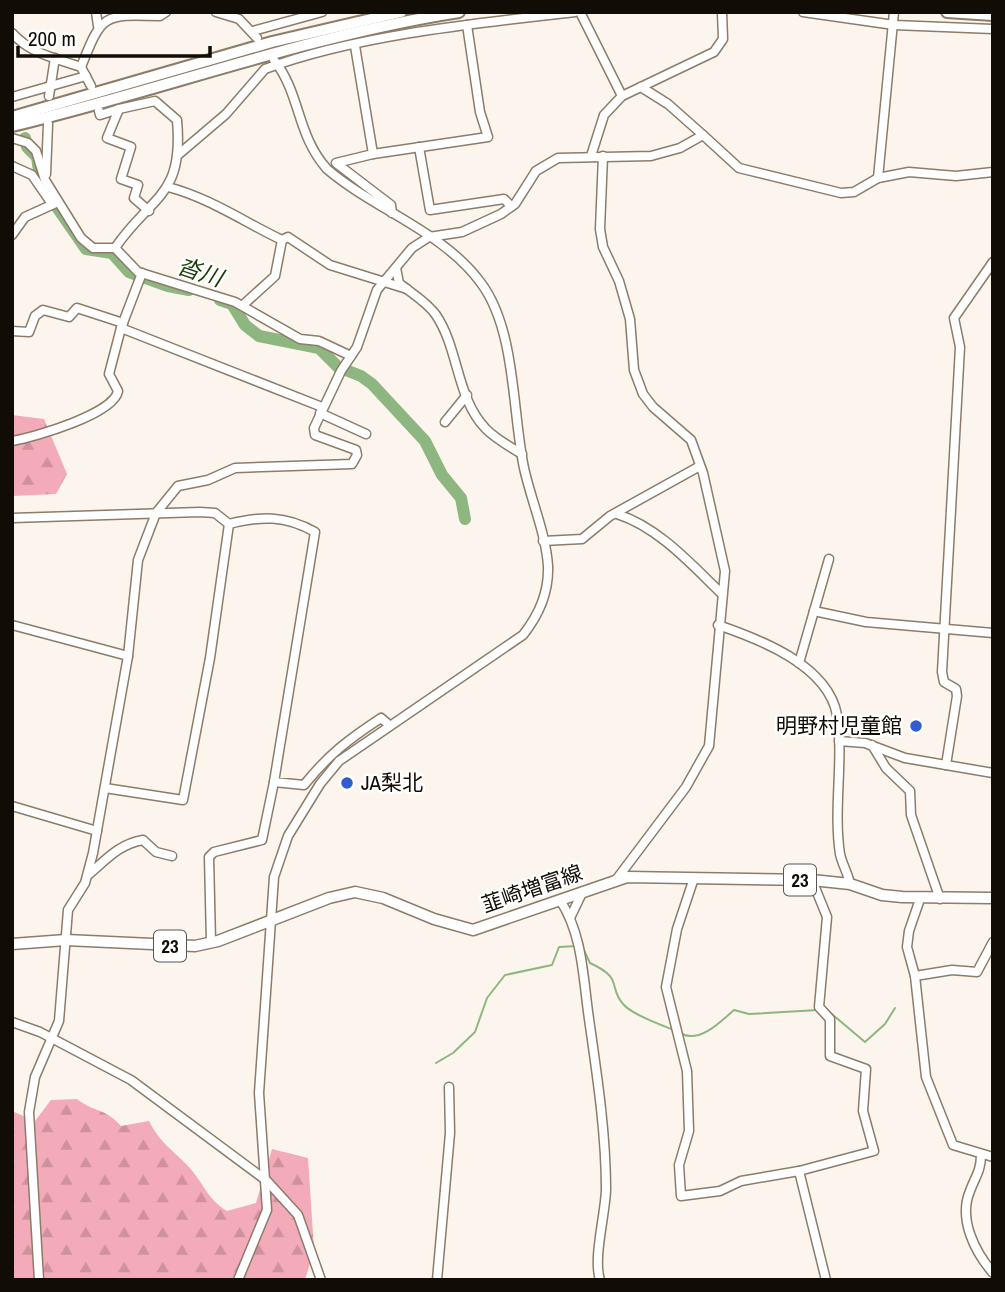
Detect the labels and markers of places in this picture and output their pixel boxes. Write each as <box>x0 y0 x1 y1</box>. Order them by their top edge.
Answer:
place label: 明野村児童館 <box>776 711 902 740</box>
marker: 明野村児童館 <box>908 718 924 734</box>
place label: JA梨北 <box>361 768 423 797</box>
marker: JA梨北 <box>339 775 355 791</box>

